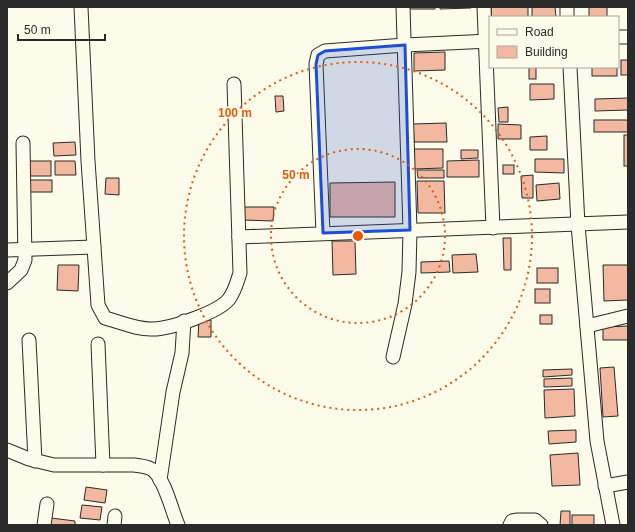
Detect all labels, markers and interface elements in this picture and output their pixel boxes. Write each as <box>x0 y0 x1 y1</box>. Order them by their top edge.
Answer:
scale bar <box>18 16 105 42</box>
legend <box>489 16 619 68</box>
text: 50 m <box>24 23 51 37</box>
text: Road <box>525 25 554 39</box>
text: Building <box>525 45 568 59</box>
text: 100 m <box>218 106 252 120</box>
text: 50 m <box>282 168 310 182</box>
centre of rings <box>351 229 365 243</box>

